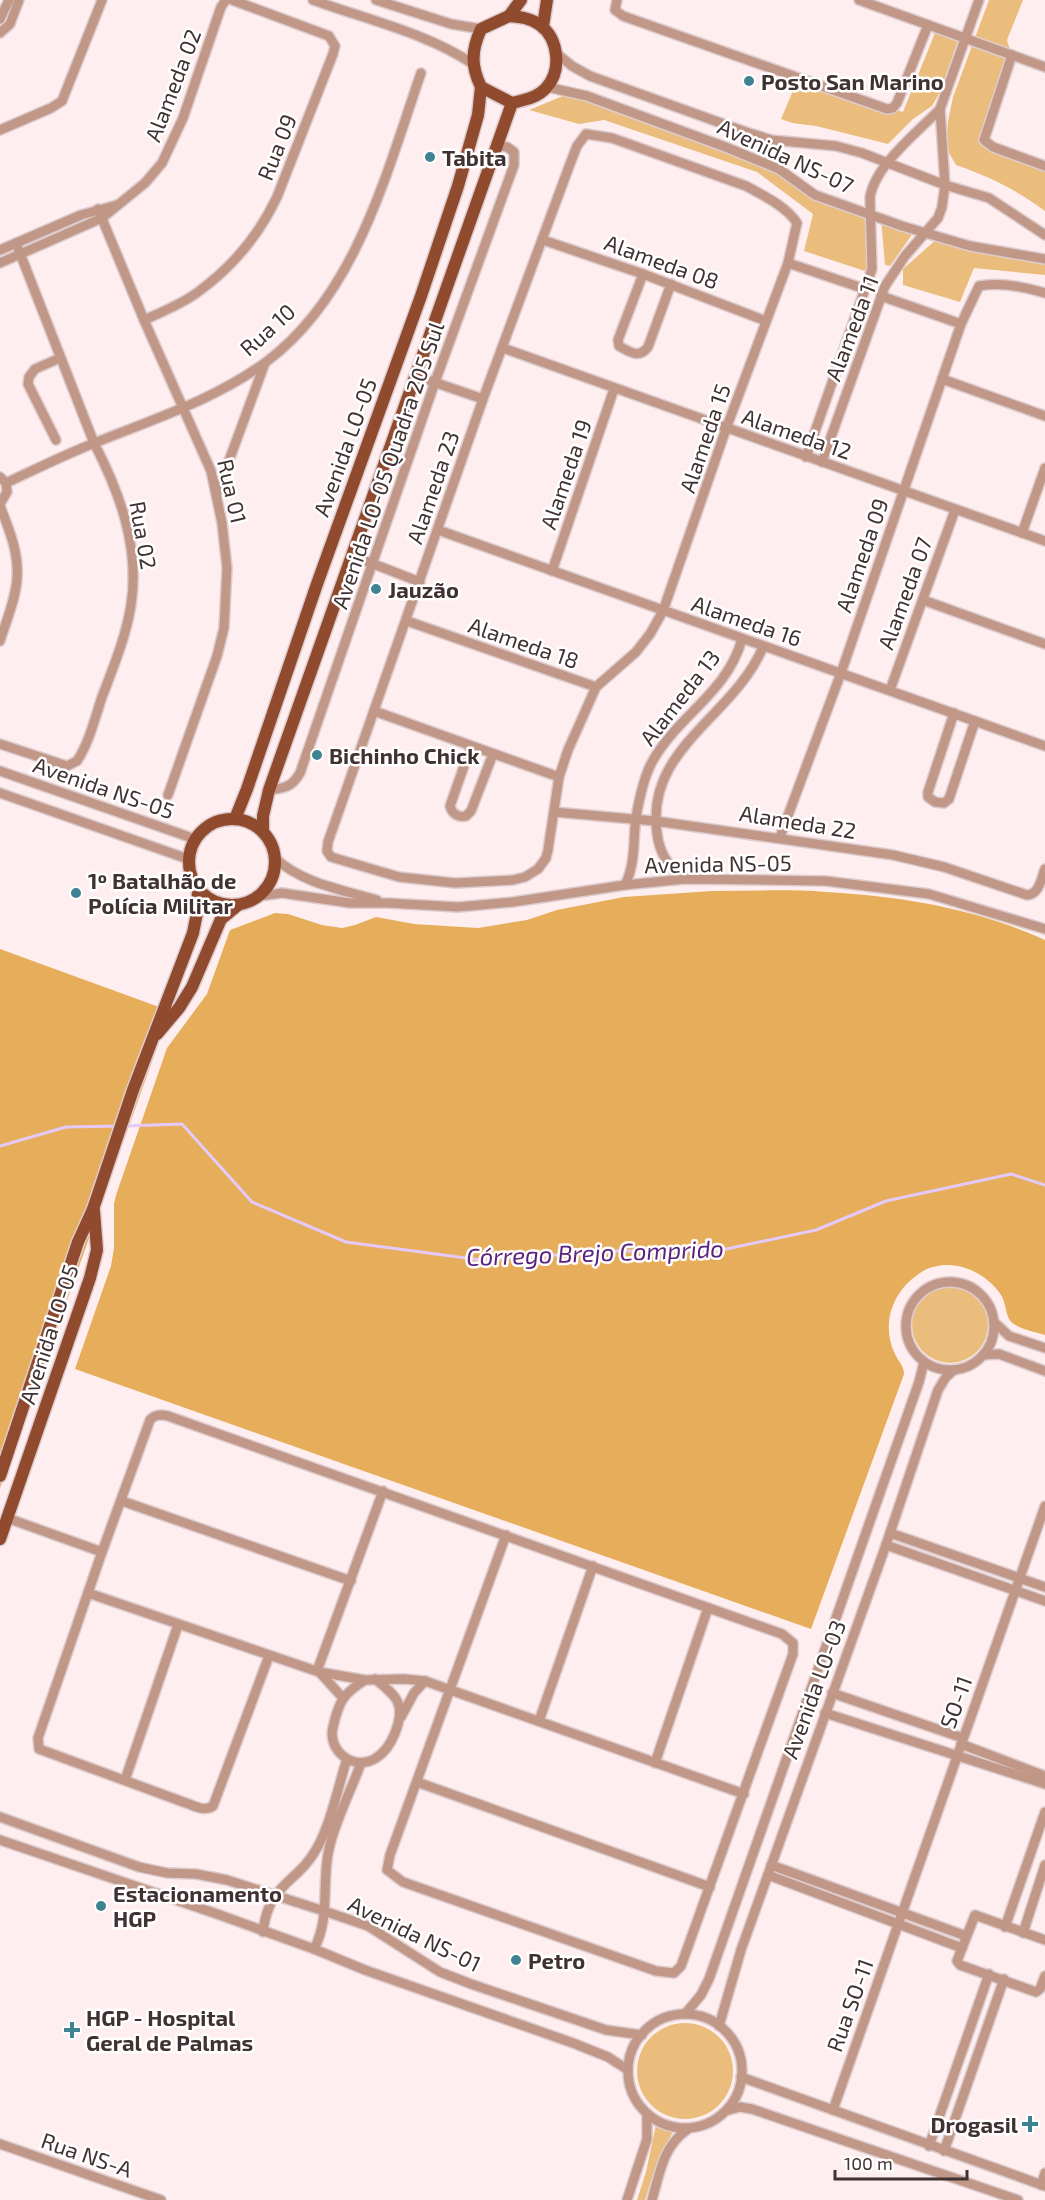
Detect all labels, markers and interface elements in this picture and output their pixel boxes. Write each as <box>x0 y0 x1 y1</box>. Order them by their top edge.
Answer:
street label: Alameda 02 <box>139 25 205 145</box>
place label: Posto San Marino <box>761 68 944 94</box>
marker: Posto San Marino <box>742 74 756 88</box>
street label: Rua 09 <box>251 110 301 184</box>
street label: Avenida NS-07 <box>714 112 858 198</box>
place label: Tabita <box>442 144 507 170</box>
marker: Tabita <box>423 150 437 164</box>
street label: Alameda 08 <box>601 228 723 294</box>
street label: Alameda 11 <box>819 272 883 384</box>
street label: Rua 10 <box>234 298 300 360</box>
street label: Avenida LO-05 Quadra 205 Sul <box>326 318 449 612</box>
street label: Avenida LO-05 <box>307 374 381 520</box>
street label: Alameda 15 <box>673 380 735 496</box>
street label: Alameda 12 <box>739 402 855 464</box>
street label: Alameda 19 <box>534 416 596 532</box>
street label: Alameda 23 <box>401 427 463 547</box>
street label: Rua 01 <box>213 456 253 526</box>
street label: Alameda 09 <box>829 495 893 615</box>
street label: Rua 02 <box>125 499 163 571</box>
street label: Alameda 07 <box>872 533 936 653</box>
place label: Jauzão <box>388 576 459 602</box>
marker: Jauzão <box>369 582 383 596</box>
street label: Alameda 16 <box>689 589 805 651</box>
street label: Alameda 18 <box>465 611 583 673</box>
street label: Alameda 13 <box>634 644 724 750</box>
place label: Bichinho Chick <box>329 742 480 768</box>
marker: Bichinho Chick <box>310 748 324 762</box>
street label: Avenida NS-05 <box>30 751 178 823</box>
street label: Alameda 22 <box>738 799 858 843</box>
street label: Avenida NS-05 <box>644 849 792 877</box>
place label: 1º Batalhão de Polícia Militar <box>88 867 236 918</box>
marker: 1º Batalhão de Polícia Militar <box>69 886 83 900</box>
water label: Córrego Brejo Comprido <box>466 1233 724 1271</box>
street label: Avenida LO-05 <box>13 1261 83 1407</box>
street label: Avenida LO-03 <box>776 1616 850 1762</box>
street label: SO-11 <box>934 1672 976 1732</box>
place label: Estacionamento HGP <box>113 1880 282 1931</box>
street label: Avenida NS-01 <box>345 1890 485 1976</box>
marker: Estacionamento HGP <box>94 1899 108 1913</box>
place label: Petro <box>528 1947 585 1973</box>
marker: Petro <box>509 1953 523 1967</box>
street label: Rua SO-11 <box>820 1955 878 2055</box>
place label: HGP - Hospital Geral de Palmas <box>86 2004 253 2055</box>
marker: HGP - Hospital Geral de Palmas <box>63 2021 81 2039</box>
place label: Drogasil <box>931 2111 1019 2137</box>
marker: Drogasil <box>1023 2117 1037 2131</box>
street label: Rua NS-A <box>38 2126 136 2182</box>
scale bar <box>835 2143 967 2181</box>
text: 100 m <box>844 2152 893 2174</box>

